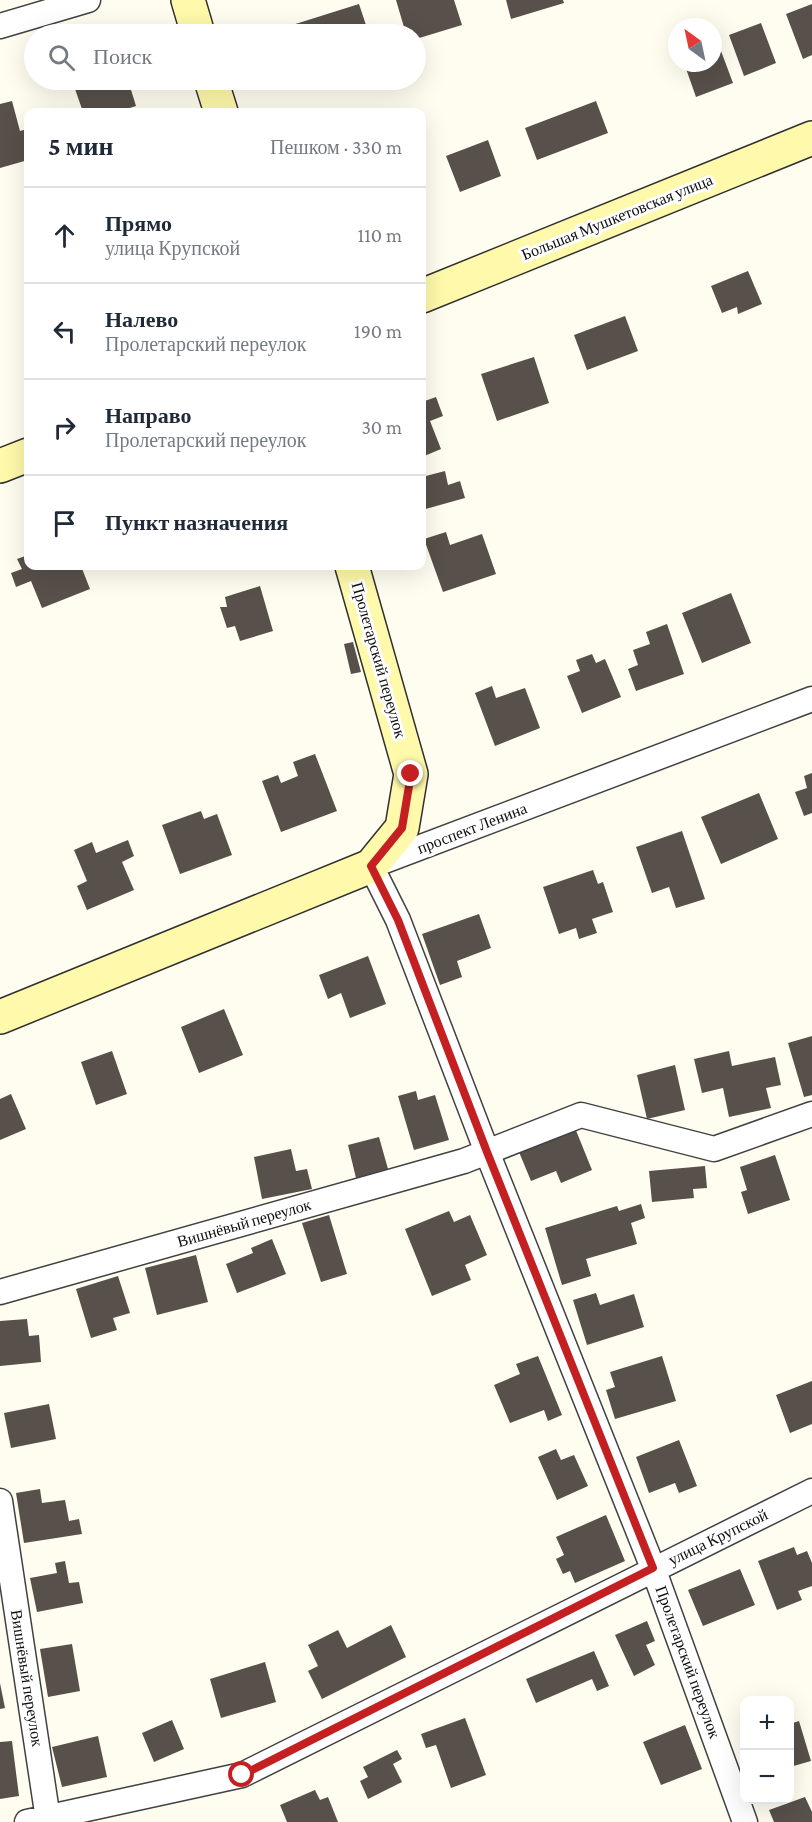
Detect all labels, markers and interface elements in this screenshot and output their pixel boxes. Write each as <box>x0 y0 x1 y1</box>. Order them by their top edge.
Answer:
north arrow <box>668 18 722 72</box>
search box <box>24 24 426 90</box>
icon: search <box>45 41 78 74</box>
text: Поиск <box>93 44 152 69</box>
text: 5 мин <box>48 132 113 161</box>
text: Пешком · 330 m <box>270 136 402 158</box>
street label: Большая Мушкетовская улица <box>519 171 715 264</box>
text: Прямо <box>105 211 172 236</box>
icon: ahead <box>48 219 81 252</box>
text: 110 m <box>358 224 402 246</box>
text: улица Крупской <box>105 237 240 259</box>
text: Налево <box>105 307 178 332</box>
icon: left <box>48 315 81 348</box>
text: 190 m <box>354 320 402 342</box>
text: Пролетарский переулок <box>105 333 306 355</box>
text: Направо <box>105 403 191 428</box>
icon: right <box>48 411 81 444</box>
text: 30 m <box>361 416 402 438</box>
text: Пролетарский переулок <box>105 429 306 451</box>
icon: arrive <box>48 507 81 540</box>
text: Пункт назначения <box>105 510 288 535</box>
street label: Пролетарский переулок <box>348 580 409 740</box>
route end <box>397 760 423 786</box>
street label: проспект Ленина <box>415 799 530 858</box>
street label: Вишнёвый переулок <box>175 1196 313 1251</box>
street label: улица Крупской <box>666 1505 771 1569</box>
street label: Пролетарский переулок <box>652 1583 724 1741</box>
street label: Вишнёвый переулок <box>7 1608 46 1748</box>
map controls <box>740 1696 794 1804</box>
button: + <box>740 1696 794 1750</box>
button: − <box>740 1750 794 1804</box>
route start <box>228 1761 254 1787</box>

